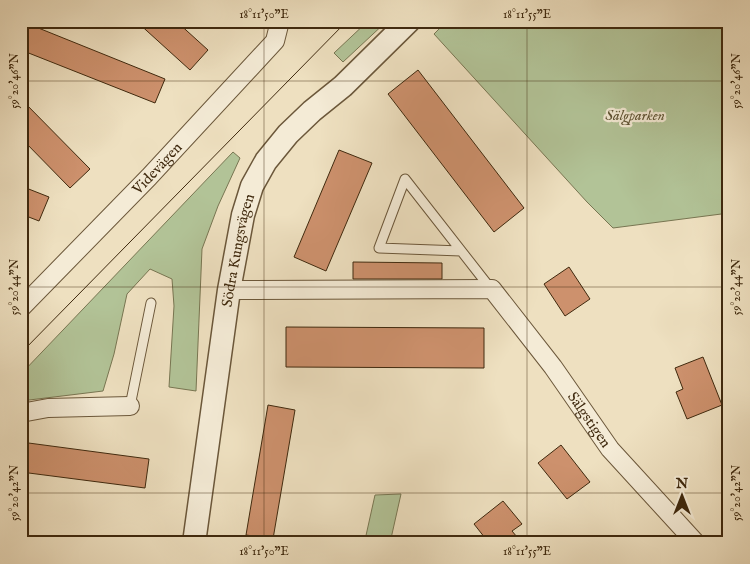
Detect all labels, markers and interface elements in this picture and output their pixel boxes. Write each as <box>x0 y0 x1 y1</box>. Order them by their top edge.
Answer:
text: 18°11'50"E <box>239 7 289 22</box>
text: 18°11'55"E <box>503 7 551 22</box>
text: 59°20'46"N <box>7 53 22 109</box>
text: 59°20'46"N <box>729 53 744 109</box>
park label: Sälgparken <box>605 106 665 126</box>
street label: Videvägen <box>127 138 186 199</box>
street label: Södra Kungsvägen <box>217 191 259 308</box>
text: 59°20'44"N <box>7 258 22 315</box>
text: 59°20'44"N <box>729 258 744 315</box>
street label: Sälgstigen <box>563 388 616 451</box>
text: 59°20'42"N <box>7 464 22 521</box>
text: 59°20'42"N <box>729 464 744 521</box>
north arrow <box>658 472 708 522</box>
text: N <box>675 475 688 493</box>
text: 18°11'50"E <box>239 544 289 559</box>
text: 18°11'55"E <box>503 544 551 559</box>

